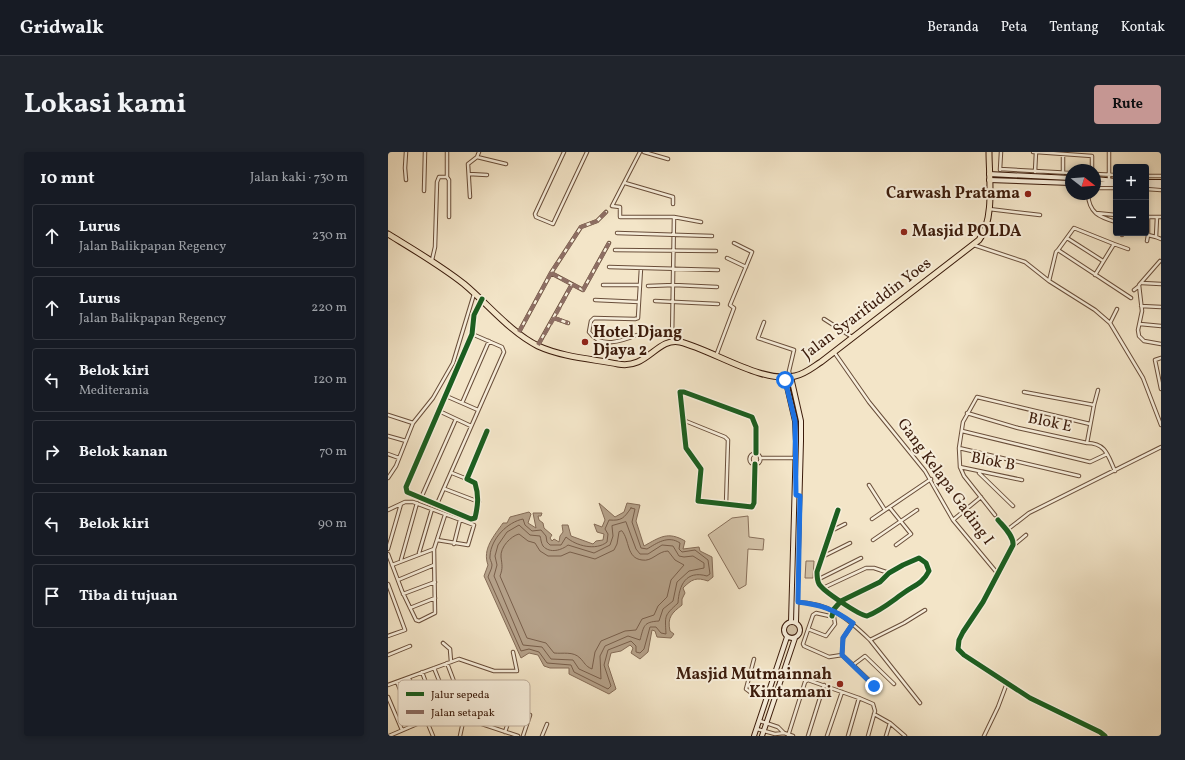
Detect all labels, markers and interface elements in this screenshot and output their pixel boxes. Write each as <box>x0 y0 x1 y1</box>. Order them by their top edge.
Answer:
text: Gridwalk <box>20 15 104 41</box>
text: Beranda <box>927 18 979 37</box>
text: Peta <box>1001 18 1027 37</box>
text: Tentang <box>1049 18 1099 37</box>
text: Kontak <box>1121 18 1165 37</box>
text: Lokasi kami <box>24 85 186 124</box>
button: Rute <box>1094 85 1161 124</box>
north arrow <box>1065 164 1101 200</box>
map controls <box>1113 164 1149 236</box>
button: + <box>1113 164 1149 200</box>
text: 10 mnt <box>40 167 95 190</box>
text: Jalan kaki · 730 m <box>250 169 348 187</box>
place label: Carwash Pratama <box>886 183 1020 205</box>
marker: Carwash Pratama <box>1023 189 1033 199</box>
button: − <box>1113 200 1149 236</box>
text: Lurus <box>79 217 120 238</box>
place label: Masjid POLDA <box>912 221 1022 243</box>
icon: ahead <box>41 225 63 247</box>
text: 230 m <box>312 227 347 245</box>
marker: Masjid POLDA <box>899 227 909 237</box>
text: Jalan Balikpapan Regency <box>79 238 226 256</box>
street label: Jalan Syarifuddin Yoes <box>798 253 936 365</box>
text: Lurus <box>79 289 120 310</box>
icon: ahead <box>41 297 63 319</box>
text: 220 m <box>311 299 347 317</box>
text: Jalan Balikpapan Regency <box>79 310 226 328</box>
place label: Hotel Djang Djaya 2 <box>593 322 682 362</box>
marker: Hotel Djang Djaya 2 <box>580 337 590 347</box>
text: Belok kiri <box>79 361 149 382</box>
icon: left <box>41 369 63 391</box>
text: 120 m <box>313 371 347 389</box>
route start <box>776 371 794 389</box>
text: Mediterania <box>79 382 149 400</box>
street label: Blok E <box>1026 408 1074 438</box>
street label: Gang Kelapa Gading I <box>892 414 998 550</box>
icon: right <box>41 441 63 463</box>
text: Belok kanan <box>79 442 168 463</box>
text: 70 m <box>319 443 347 461</box>
street label: Blok B <box>969 447 1017 477</box>
icon: left <box>41 513 63 535</box>
text: Belok kiri <box>79 514 149 535</box>
text: 90 m <box>318 515 347 533</box>
icon: arrive <box>41 585 63 607</box>
text: Tiba di tujuan <box>79 586 178 607</box>
place label: Masjid Mutmainnah Kintamani <box>676 664 832 704</box>
route end <box>865 677 883 695</box>
marker: Masjid Mutmainnah Kintamani <box>835 679 845 689</box>
legend <box>398 680 530 726</box>
text: Jalur sepeda <box>431 688 490 703</box>
text: Jalan setapak <box>431 706 495 721</box>

